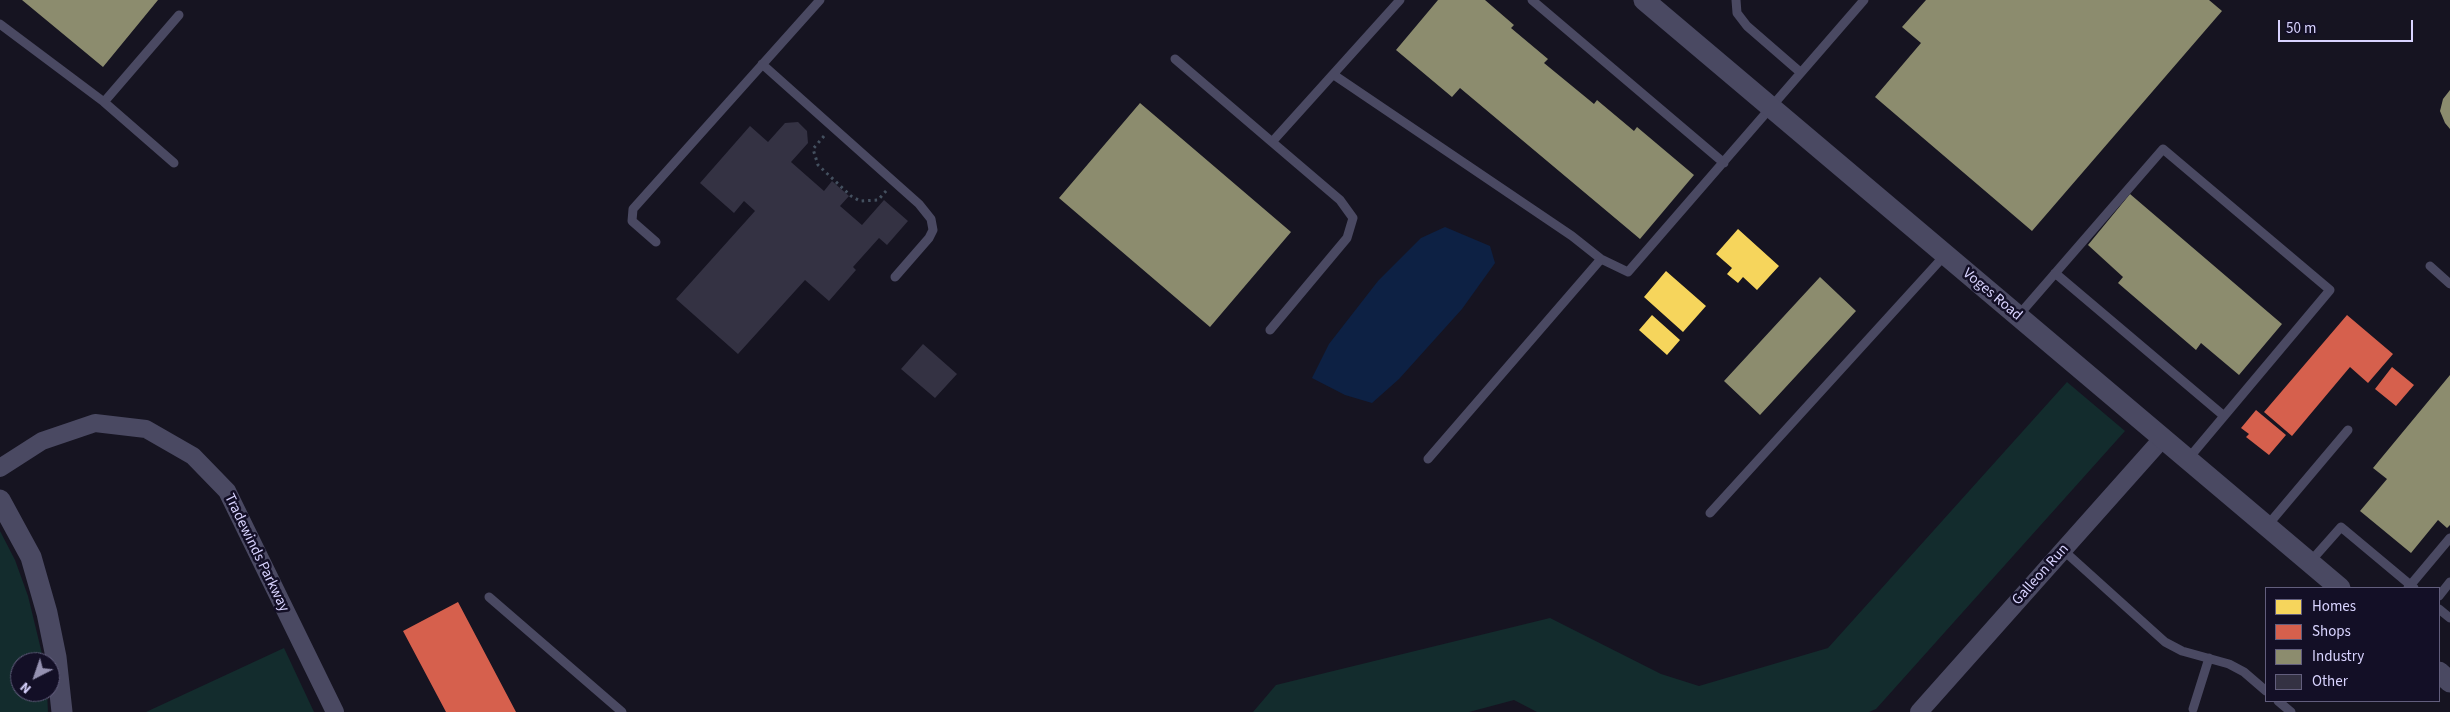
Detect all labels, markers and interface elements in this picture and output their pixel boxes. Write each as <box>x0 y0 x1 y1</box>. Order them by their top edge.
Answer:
scale bar <box>2280 10 2415 42</box>
text: 50 m <box>2286 18 2316 39</box>
street label: Voges Road <box>1959 265 2025 325</box>
street label: Tradewinds Parkway <box>220 491 292 615</box>
street label: Galleon Run <box>2009 541 2073 609</box>
legend <box>2265 587 2440 702</box>
text: Homes <box>2312 596 2356 617</box>
text: Shops <box>2312 621 2351 642</box>
text: Industry <box>2312 646 2364 667</box>
north arrow <box>10 652 60 702</box>
text: Other <box>2312 671 2348 692</box>
text: N <box>16 677 36 698</box>

